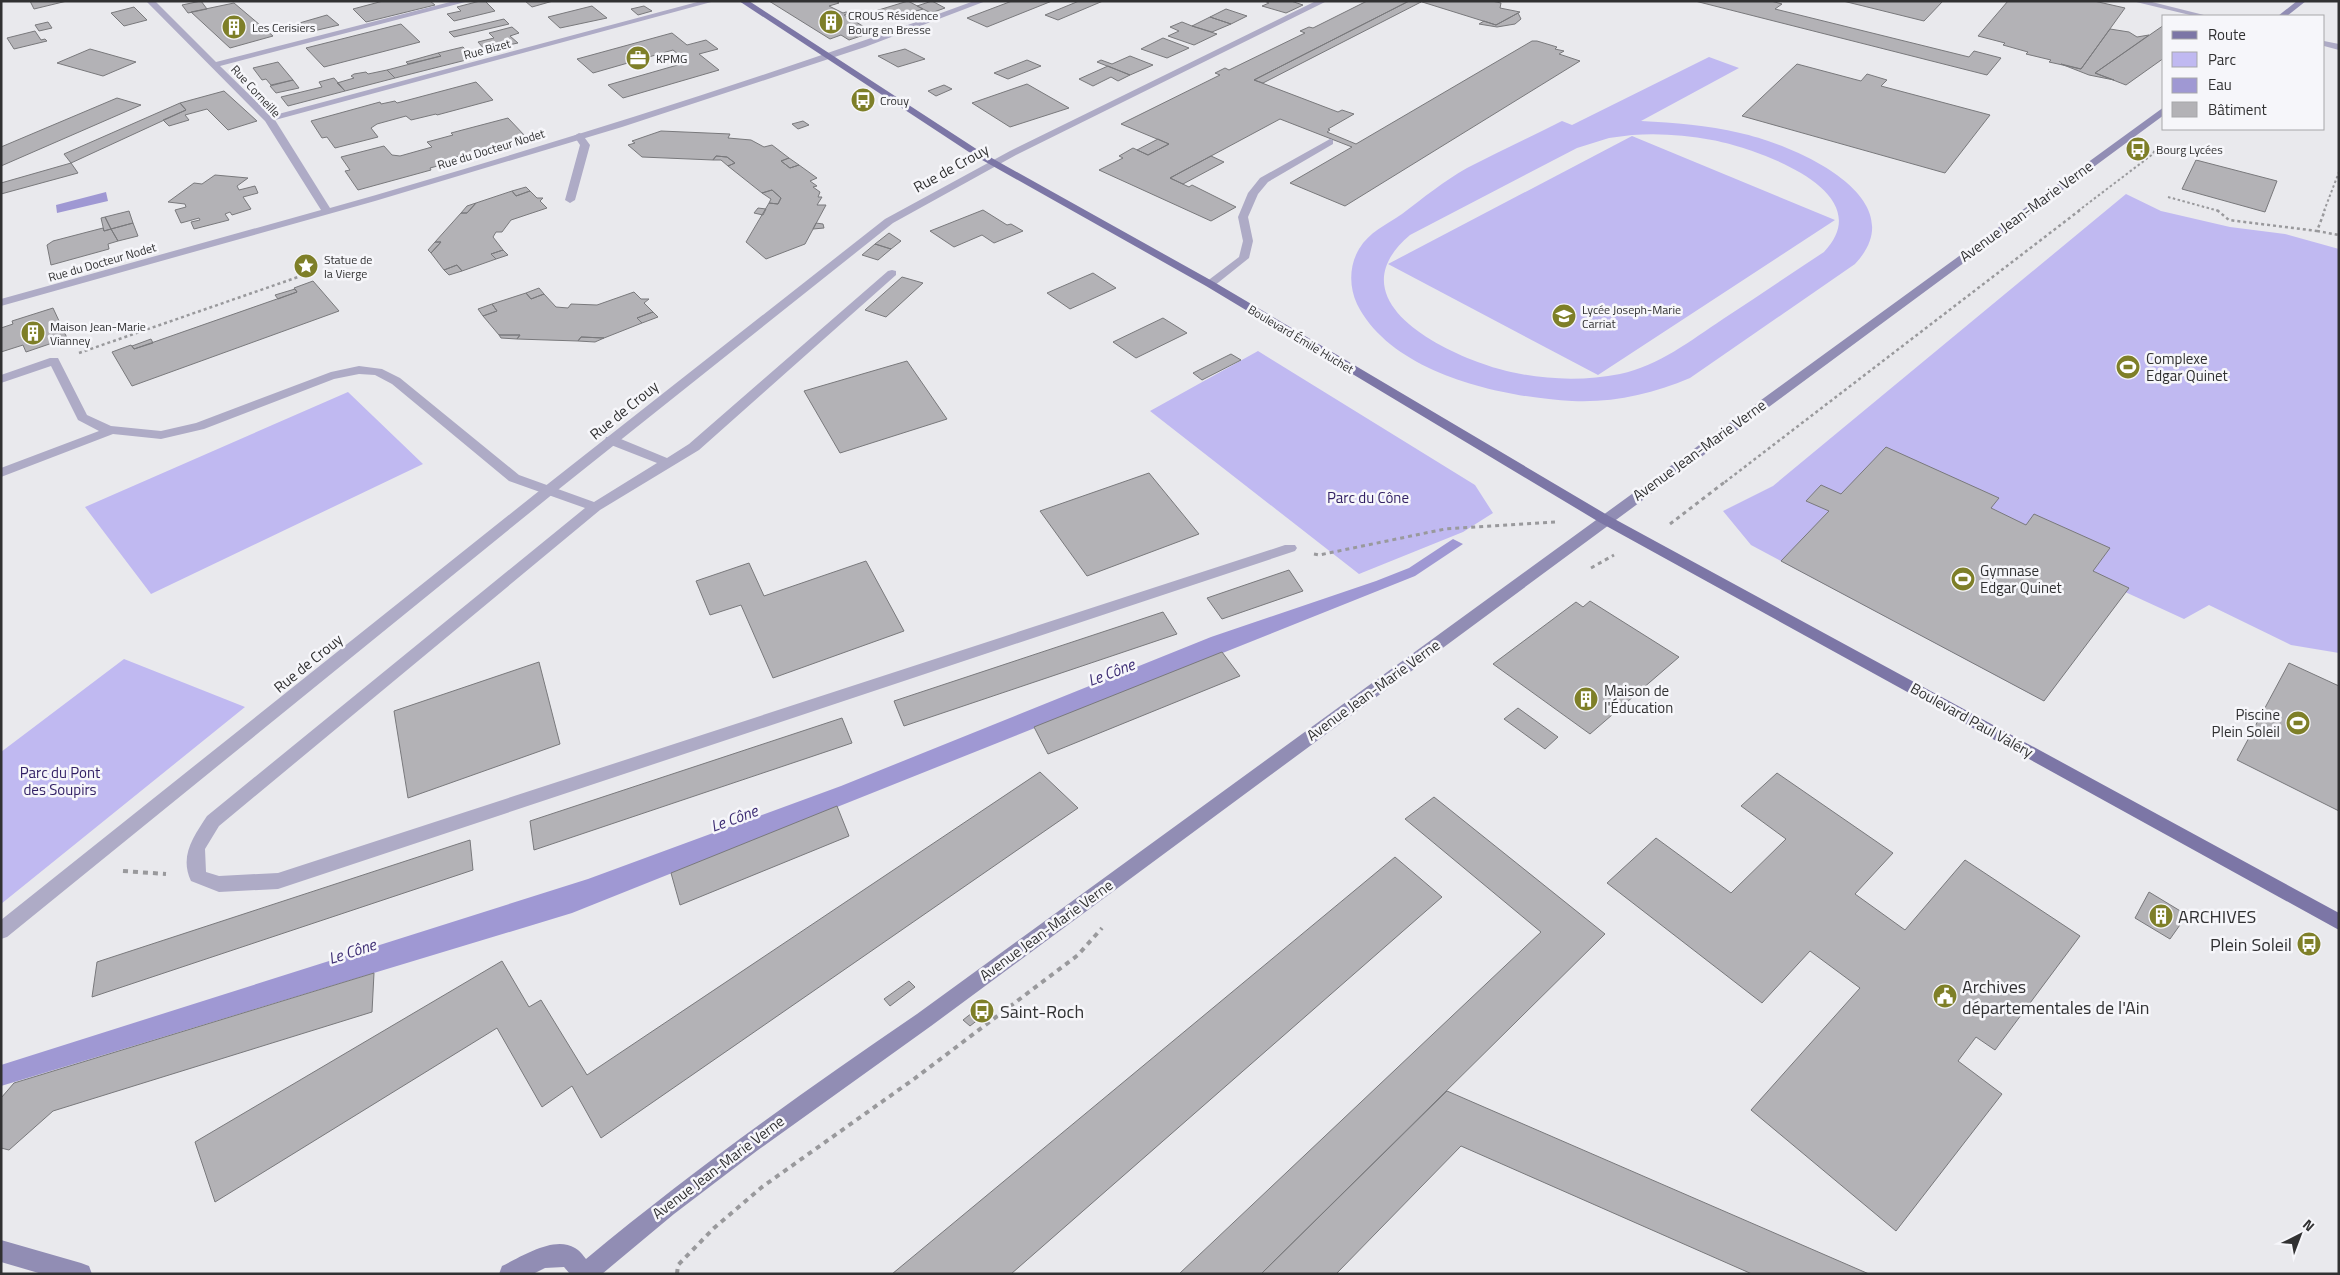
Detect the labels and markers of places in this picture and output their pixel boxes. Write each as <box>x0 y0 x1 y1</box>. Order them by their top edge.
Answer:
place label: CROUS Résidence Bourg en Bresse <box>848 6 938 39</box>
building icon: CROUS Résidence Bourg en Bresse <box>818 9 844 35</box>
building icon: Les Cerisiers <box>221 14 247 40</box>
place label: Les Cerisiers <box>252 18 316 37</box>
office icon: KPMG <box>625 45 651 71</box>
place label: KPMG <box>656 49 687 68</box>
bus stop icon: Crouy <box>850 87 876 113</box>
place label: Crouy <box>880 91 909 110</box>
bus stop icon: Bourg Lycées <box>2125 136 2151 162</box>
place label: Bourg Lycées <box>2156 140 2223 159</box>
place label: Statue de la Vierge <box>324 250 372 283</box>
place icon: Statue de la Vierge <box>293 253 319 279</box>
place label: Lycée Joseph-Marie Carriat <box>1582 300 1681 333</box>
school or university icon: Lycée Joseph-Marie Carriat <box>1551 303 1577 329</box>
place label: Maison Jean-Marie Vianney <box>50 317 146 350</box>
building icon: Maison Jean-Marie Vianney <box>20 320 46 346</box>
place label: Complexe Edgar Quinet <box>2146 347 2229 387</box>
sports icon: Complexe Edgar Quinet <box>2115 354 2141 380</box>
place label: Gymnase Edgar Quinet <box>1980 559 2063 599</box>
sports icon: Gymnase Edgar Quinet <box>1950 566 1976 592</box>
place label: Maison de l'Éducation <box>1604 679 1673 719</box>
building icon: Maison de l'Éducation <box>1573 686 1599 712</box>
place label: Piscine Plein Soleil <box>2212 703 2280 743</box>
sports icon: Piscine Plein Soleil <box>2285 710 2311 736</box>
building icon: ARCHIVES <box>2148 903 2174 929</box>
place label: ARCHIVES <box>2178 903 2256 930</box>
place label: Plein Soleil <box>2210 931 2292 958</box>
bus stop icon: Plein Soleil <box>2296 931 2322 957</box>
place label: Archives départementales de l'Ain <box>1962 973 2149 1021</box>
public building icon: Archives départementales de l'Ain <box>1932 983 1958 1009</box>
bus stop icon: Saint-Roch <box>969 998 995 1024</box>
place label: Saint-Roch <box>1000 998 1084 1025</box>

